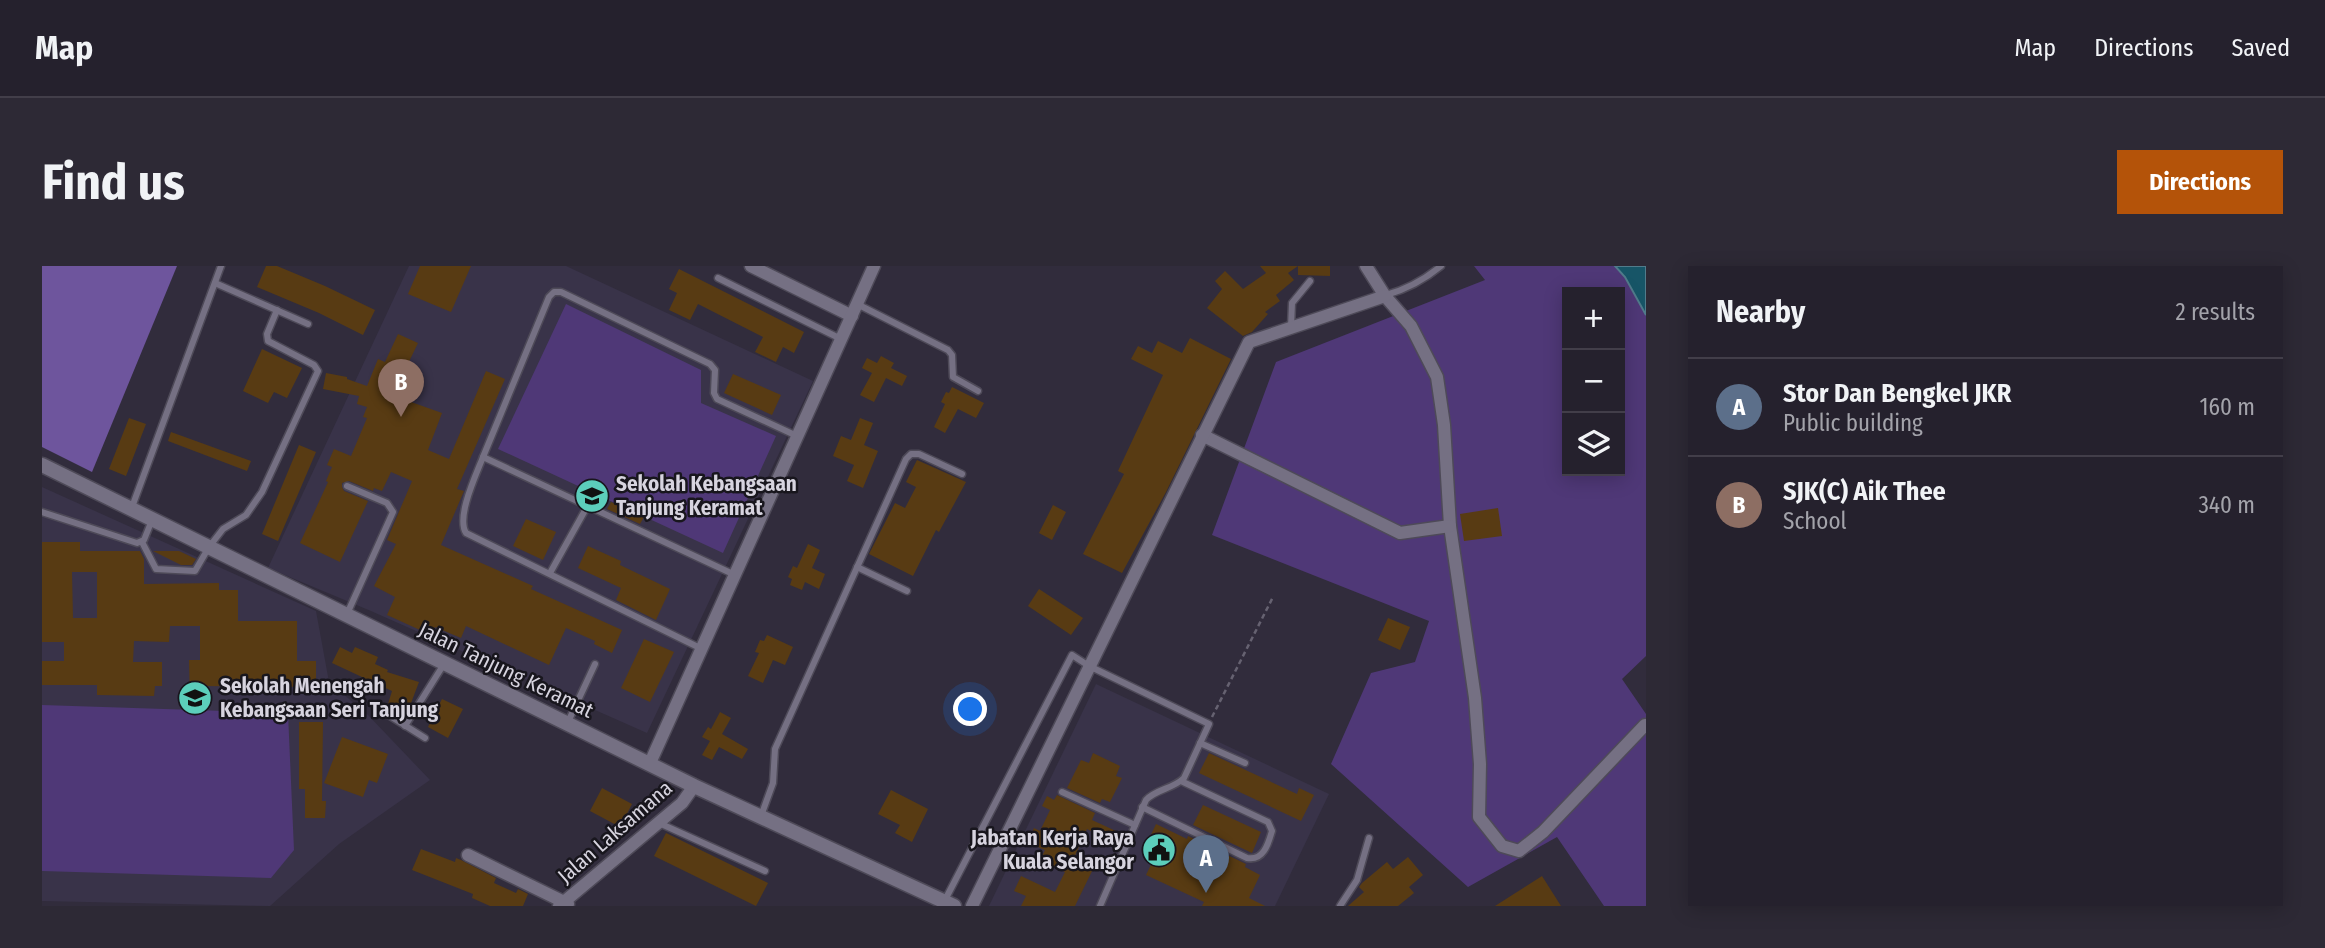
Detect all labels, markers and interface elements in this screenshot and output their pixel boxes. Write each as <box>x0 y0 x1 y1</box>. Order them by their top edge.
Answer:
text: Map <box>35 28 93 68</box>
text: Map <box>2015 34 2056 62</box>
text: Directions <box>2094 34 2193 62</box>
text: Saved <box>2231 34 2290 62</box>
button: Directions <box>2117 150 2283 214</box>
text: Find us <box>42 153 185 212</box>
map controls <box>1562 287 1625 476</box>
button: + <box>1562 287 1625 350</box>
text: Nearby <box>1716 294 1805 330</box>
text: 2 results <box>2175 298 2255 326</box>
button: − <box>1562 350 1625 413</box>
pin: B <box>378 359 424 417</box>
text: Stor Dan Bengkel JKR <box>1783 378 2011 409</box>
text: A <box>1733 393 1745 421</box>
text: 160 m <box>2200 393 2255 421</box>
text: Public building <box>1783 409 1923 437</box>
button: layers <box>1562 413 1625 476</box>
place label: Sekolah Kebangsaan Tanjung Keramat <box>616 471 797 521</box>
text: SJK(C) Aik Thee <box>1783 476 1946 507</box>
school or university icon: Sekolah Kebangsaan Tanjung Keramat <box>573 477 611 515</box>
text: B <box>1733 491 1745 519</box>
text: 340 m <box>2199 491 2255 519</box>
text: School <box>1783 507 1847 535</box>
street label: Jalan Tanjung Keramat <box>414 616 598 724</box>
place label: Sekolah Menengah Kebangsaan Seri Tanjung <box>220 673 439 723</box>
school or university icon: Sekolah Menengah Kebangsaan Seri Tanjung <box>176 679 214 717</box>
your location <box>953 692 987 726</box>
street label: Jalan Laksamana <box>552 775 678 889</box>
place label: Jabatan Kerja Raya Kuala Selangor <box>970 825 1134 875</box>
public building icon: Jabatan Kerja Raya Kuala Selangor <box>1140 831 1178 869</box>
pin: A <box>1183 835 1229 893</box>

